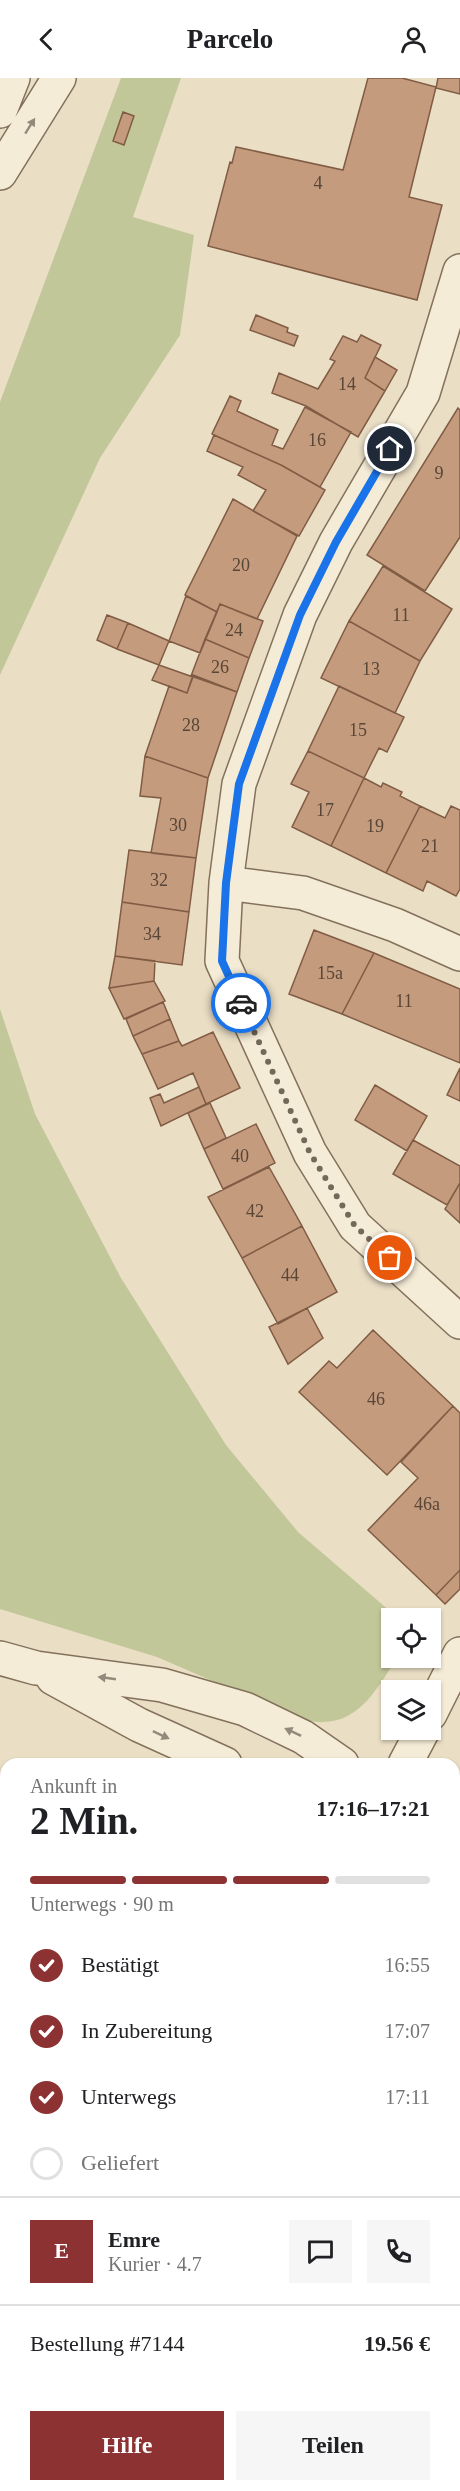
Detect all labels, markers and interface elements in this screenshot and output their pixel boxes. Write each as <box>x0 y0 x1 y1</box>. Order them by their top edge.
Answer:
icon: back <box>30 23 63 56</box>
icon: person <box>397 23 430 56</box>
text: Parcelo <box>187 24 273 54</box>
one-way arrow <box>24 118 35 134</box>
house number: 4 <box>314 173 323 193</box>
house number: 14 <box>338 374 356 394</box>
pin <box>364 423 415 474</box>
house number: 16 <box>308 430 326 450</box>
icon: home <box>373 432 406 465</box>
house number: 9 <box>435 463 444 483</box>
house number: 20 <box>232 555 250 575</box>
house number: 11 <box>392 605 410 625</box>
house number: 24 <box>225 620 243 640</box>
house number: 26 <box>211 657 229 677</box>
house number: 13 <box>362 659 380 679</box>
house number: 28 <box>182 715 200 735</box>
house number: 15 <box>349 720 367 740</box>
house number: 17 <box>316 800 334 820</box>
house number: 30 <box>169 815 187 835</box>
house number: 19 <box>366 816 384 836</box>
house number: 21 <box>421 836 439 856</box>
house number: 32 <box>150 870 168 890</box>
house number: 34 <box>143 924 161 944</box>
house number: 15a <box>317 963 343 983</box>
courier <box>211 973 271 1033</box>
icon: car <box>225 987 258 1020</box>
house number: 11 <box>395 991 413 1011</box>
house number: 40 <box>231 1146 249 1166</box>
house number: 42 <box>246 1201 264 1221</box>
pin <box>364 1232 415 1283</box>
icon: bag <box>373 1241 406 1274</box>
house number: 44 <box>281 1265 299 1285</box>
house number: 46 <box>367 1389 385 1409</box>
house number: 46a <box>414 1494 440 1514</box>
map controls <box>381 1608 441 1740</box>
button: locate <box>381 1608 441 1668</box>
one-way arrow <box>98 1673 117 1682</box>
button: layers <box>381 1680 441 1740</box>
one-way arrow <box>285 1728 302 1737</box>
one-way arrow <box>153 1730 171 1740</box>
text: Ankunft in <box>30 1775 117 1797</box>
text: 17:16–17:21 <box>316 1796 430 1821</box>
text: 2 Min. <box>30 1799 138 1842</box>
text: Unterwegs · 90 m <box>30 1893 174 1915</box>
icon: check <box>30 1949 63 1982</box>
text: Bestätigt <box>81 1952 159 1977</box>
text: 16:55 <box>384 1954 430 1976</box>
icon: check <box>30 2015 63 2048</box>
text: In Zubereitung <box>81 2018 212 2043</box>
text: 17:07 <box>384 2020 430 2042</box>
icon: check <box>30 2081 63 2114</box>
text: Unterwegs <box>81 2084 176 2109</box>
text: 17:11 <box>385 2086 430 2108</box>
text: Geliefert <box>81 2150 159 2175</box>
button: chat <box>289 2220 352 2283</box>
button: phone <box>367 2220 430 2283</box>
text: Emre <box>108 2227 160 2252</box>
text: E <box>54 2238 69 2263</box>
text: Kurier · 4.7 <box>108 2253 202 2275</box>
text: Bestellung #7144 <box>30 2331 185 2356</box>
text: 19.56 € <box>364 2331 430 2356</box>
button: Hilfe <box>30 2411 224 2480</box>
button: Teilen <box>236 2411 430 2480</box>

